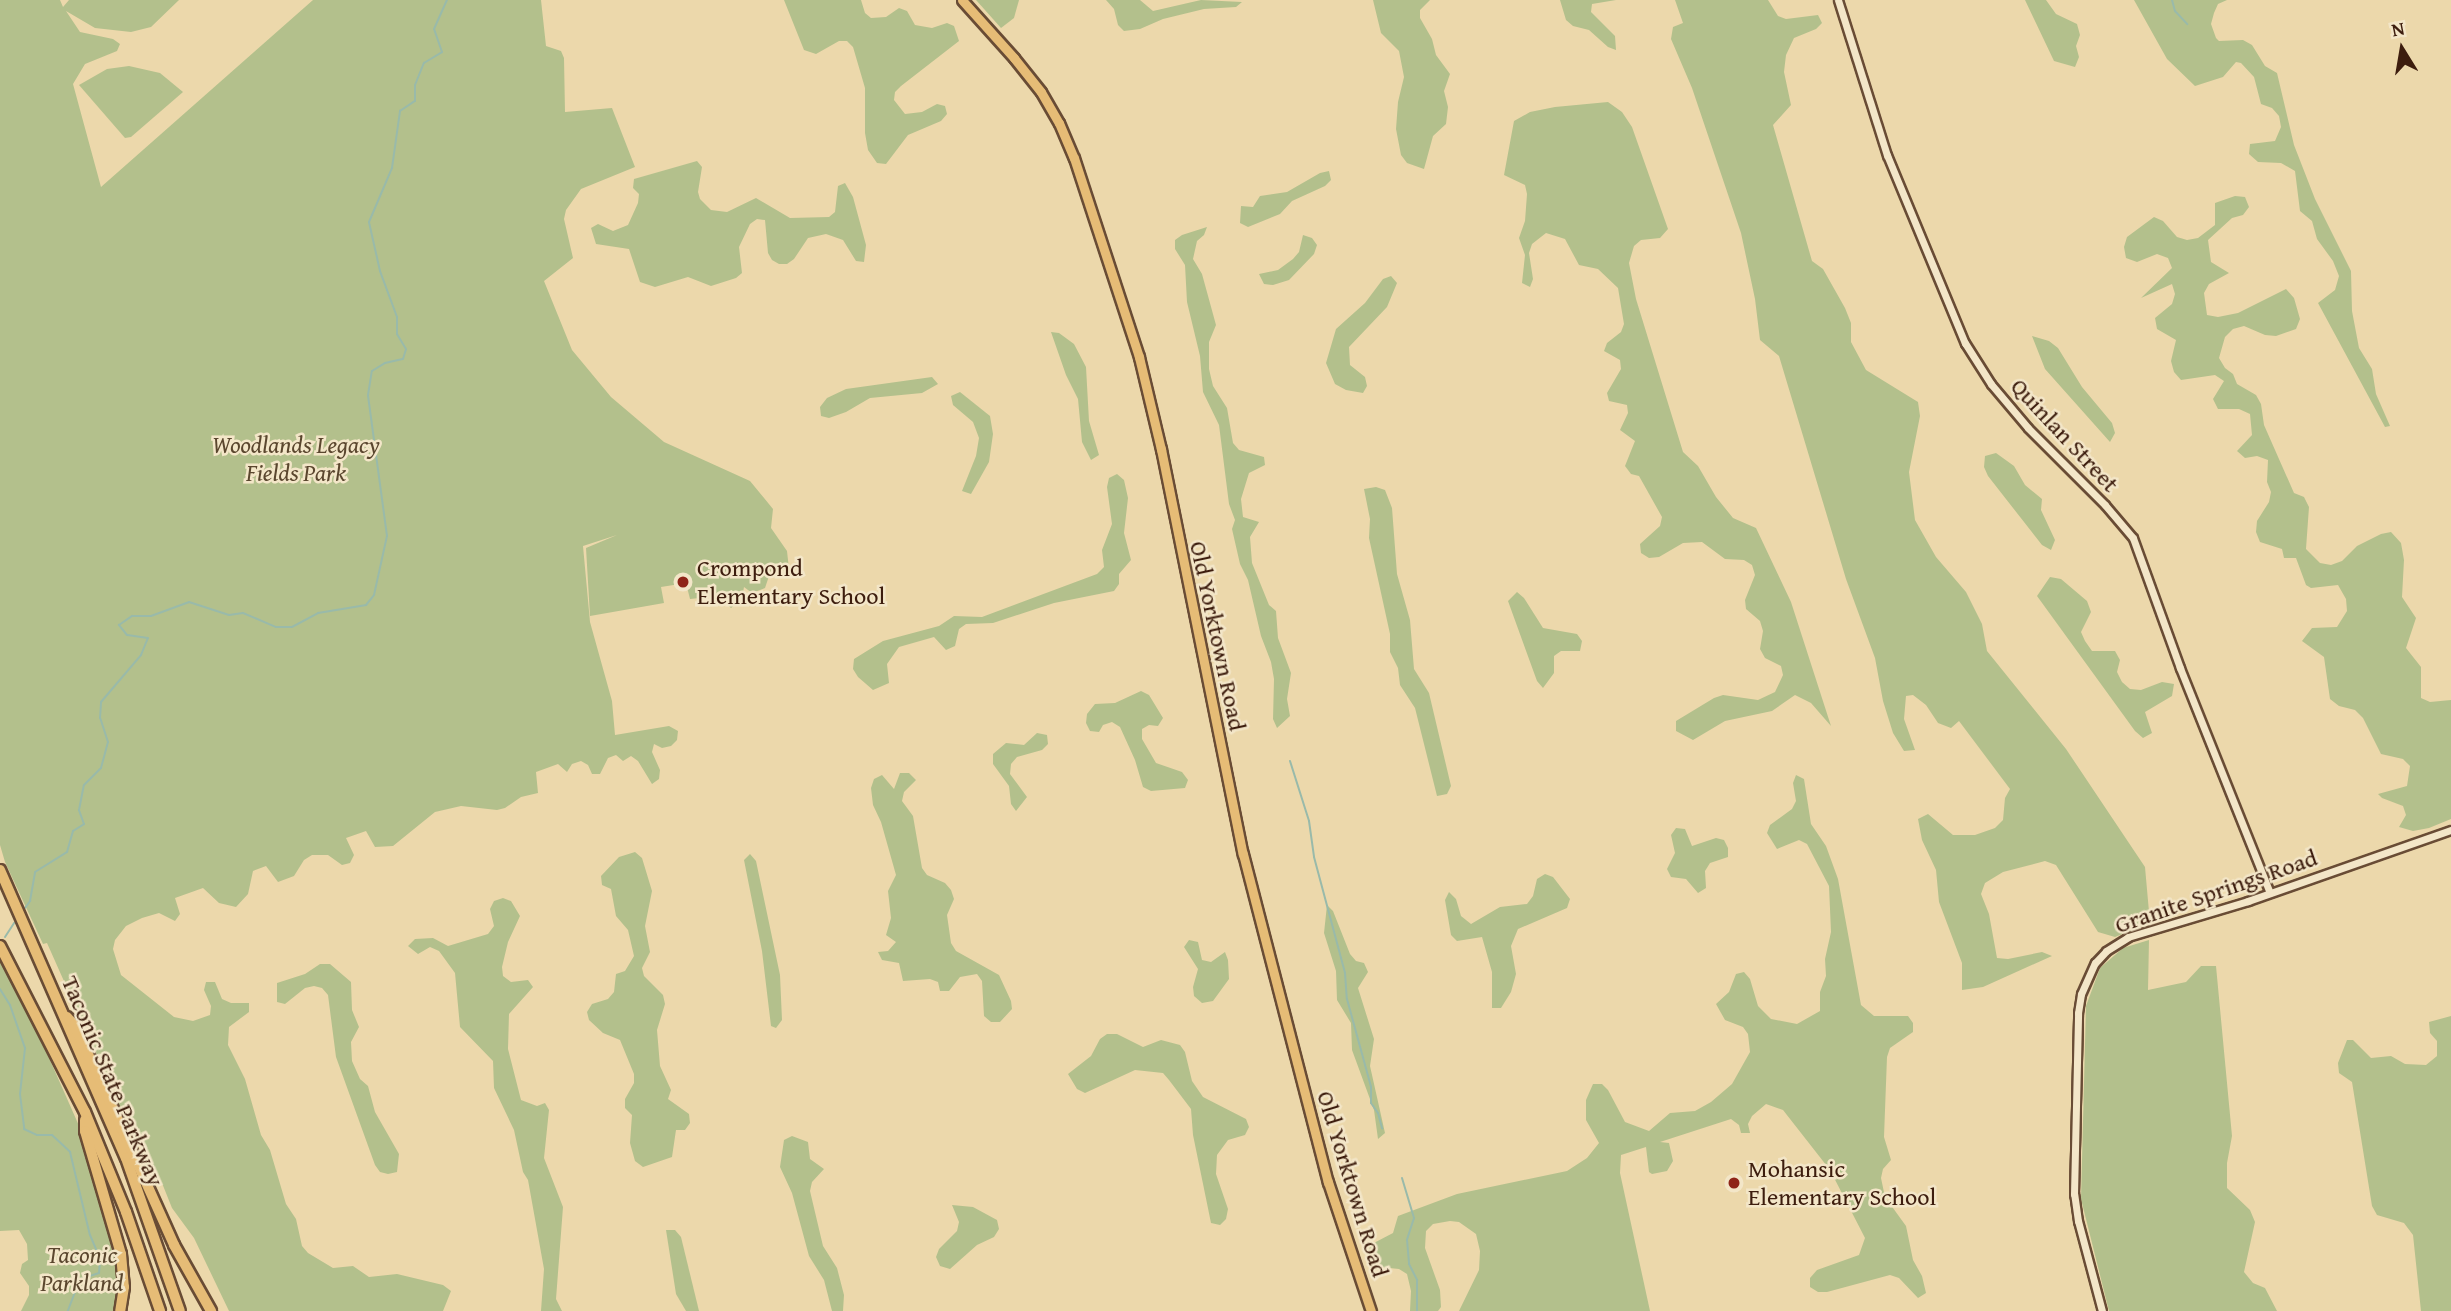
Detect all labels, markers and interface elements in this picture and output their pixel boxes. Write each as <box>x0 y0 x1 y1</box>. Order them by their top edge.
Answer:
text: N <box>2389 13 2407 43</box>
north arrow <box>2367 14 2437 84</box>
street label: Quinlan Street <box>2005 372 2125 498</box>
park label: Woodlands Legacy Fields Park <box>212 431 380 487</box>
street label: Old Yorktown Road <box>1184 539 1252 733</box>
place label: Crompond Elementary School <box>697 554 885 610</box>
marker: Crompond Elementary School <box>675 574 691 590</box>
street label: Granite Springs Road <box>2111 843 2321 939</box>
street label: Taconic State Parkway <box>56 971 170 1191</box>
street label: Old Yorktown Road <box>1311 1087 1395 1281</box>
place label: Mohansic Elementary School <box>1748 1155 1936 1211</box>
marker: Mohansic Elementary School <box>1726 1175 1742 1191</box>
park label: Taconic Parkland <box>40 1241 124 1297</box>

